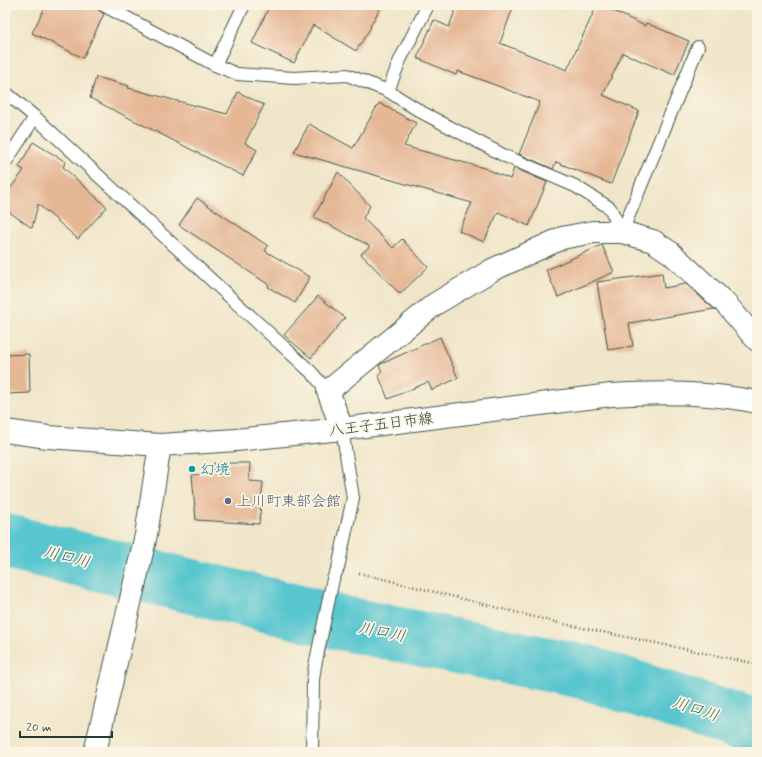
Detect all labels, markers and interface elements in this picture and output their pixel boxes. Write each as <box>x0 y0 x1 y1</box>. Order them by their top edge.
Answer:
street label: 八王子五日市線 <box>328 409 434 441</box>
place label: 幻境 <box>200 460 230 480</box>
marker: 幻境 <box>187 464 197 474</box>
place label: 上川町東部会館 <box>236 492 341 512</box>
marker: 上川町東部会館 <box>223 496 233 506</box>
water label: 川口川 <box>41 541 92 573</box>
water label: 川口川 <box>356 618 407 647</box>
water label: 川口川 <box>669 692 722 727</box>
scale bar <box>20 713 112 739</box>
text: 20 m <box>26 720 52 736</box>

